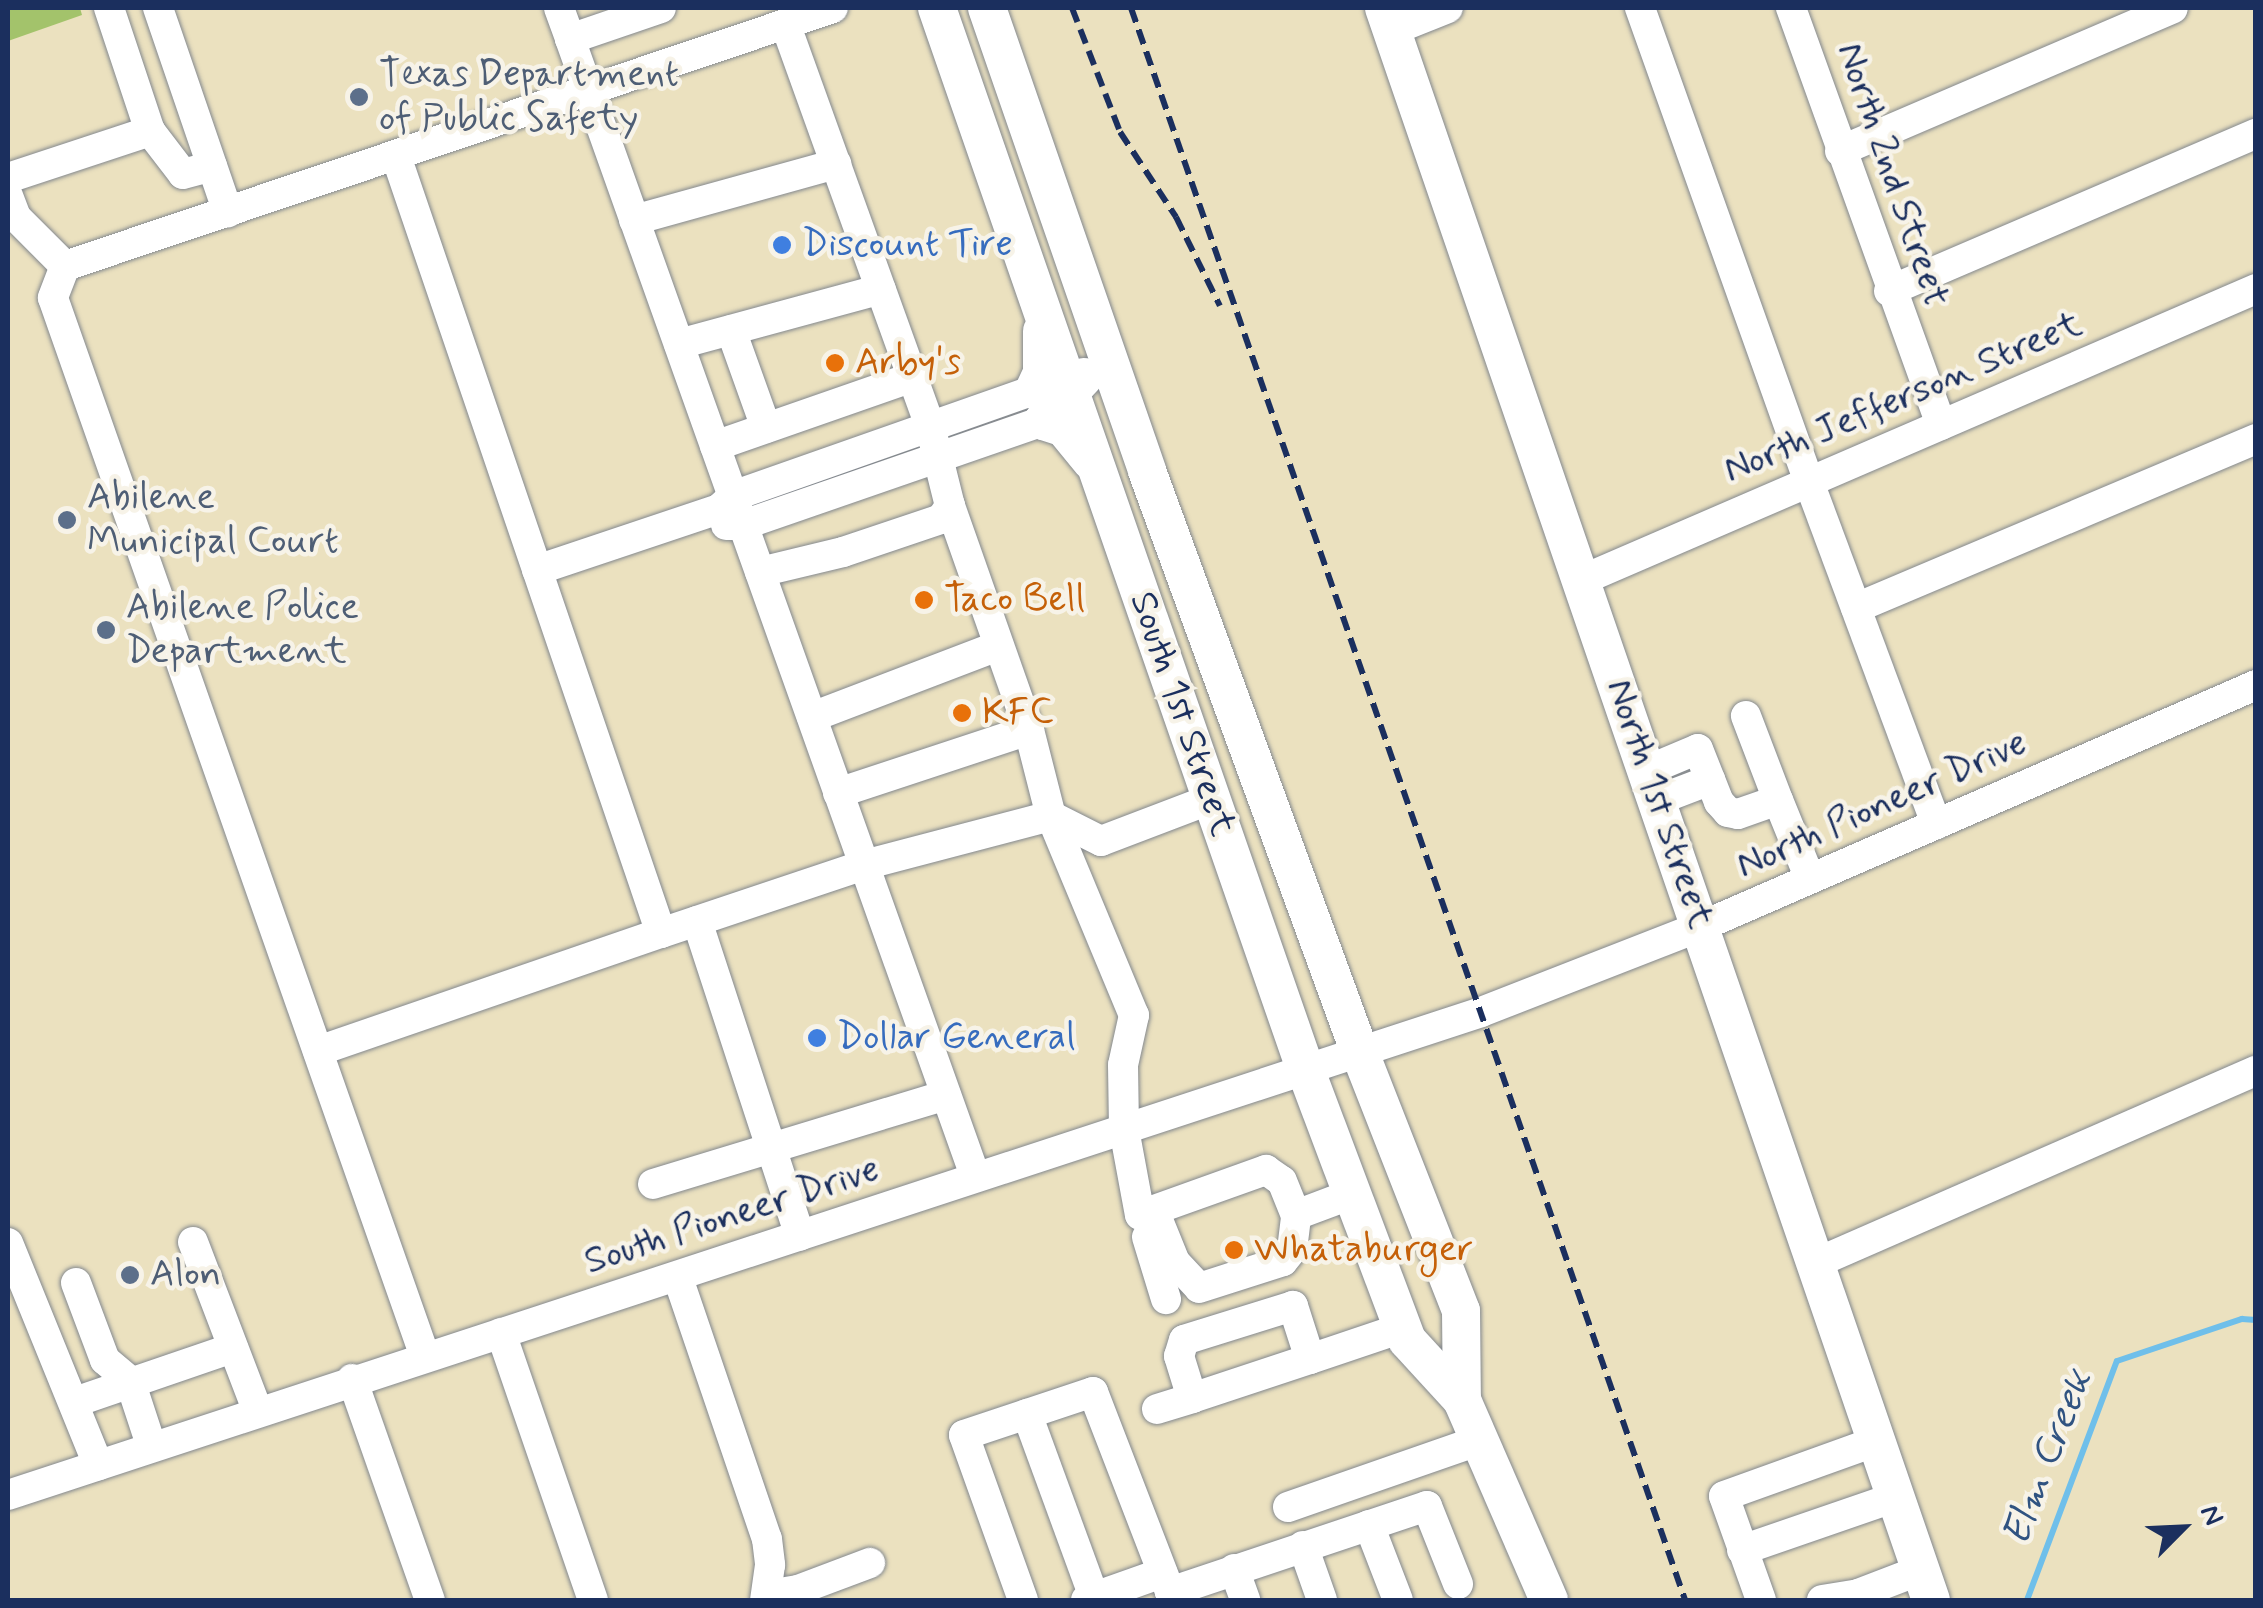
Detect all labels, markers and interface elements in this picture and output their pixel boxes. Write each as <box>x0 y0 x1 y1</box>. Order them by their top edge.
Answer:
street label: North 2nd Street <box>1826 38 1958 312</box>
place label: Texas Department of Public Safety <box>379 52 699 142</box>
marker: Texas Department of Public Safety <box>348 86 370 108</box>
place label: Discount Tire <box>802 222 1009 268</box>
marker: Discount Tire <box>771 234 793 256</box>
street label: North Jefferson Street <box>1717 302 2089 494</box>
place label: Arby's <box>855 340 961 386</box>
marker: Arby's <box>824 352 846 374</box>
place label: Abilene Municipal Court <box>87 475 338 564</box>
marker: Abilene Municipal Court <box>56 509 78 531</box>
place label: Taco Bell <box>944 577 1083 623</box>
place label: Abilene Police Department <box>126 585 355 674</box>
street label: South 1st Street <box>1119 586 1245 842</box>
marker: Taco Bell <box>913 589 935 611</box>
marker: Abilene Police Department <box>95 619 117 641</box>
street label: North 1st Street <box>1595 673 1723 935</box>
place label: KFC <box>982 690 1054 736</box>
marker: KFC <box>951 702 973 724</box>
street label: North Pioneer Drive <box>1730 721 2034 889</box>
place label: Dollar General <box>837 1015 1072 1061</box>
marker: Dollar General <box>806 1027 828 1049</box>
street label: South Pioneer Drive <box>579 1147 885 1285</box>
place label: Whataburger <box>1254 1227 1473 1273</box>
marker: Whataburger <box>1223 1239 1245 1261</box>
place label: Alon <box>150 1252 221 1298</box>
marker: Alon <box>119 1264 141 1286</box>
water label: Elm Creek <box>1993 1364 2103 1552</box>
north arrow <box>2133 1478 2233 1578</box>
text: N <box>2190 1500 2232 1532</box>

